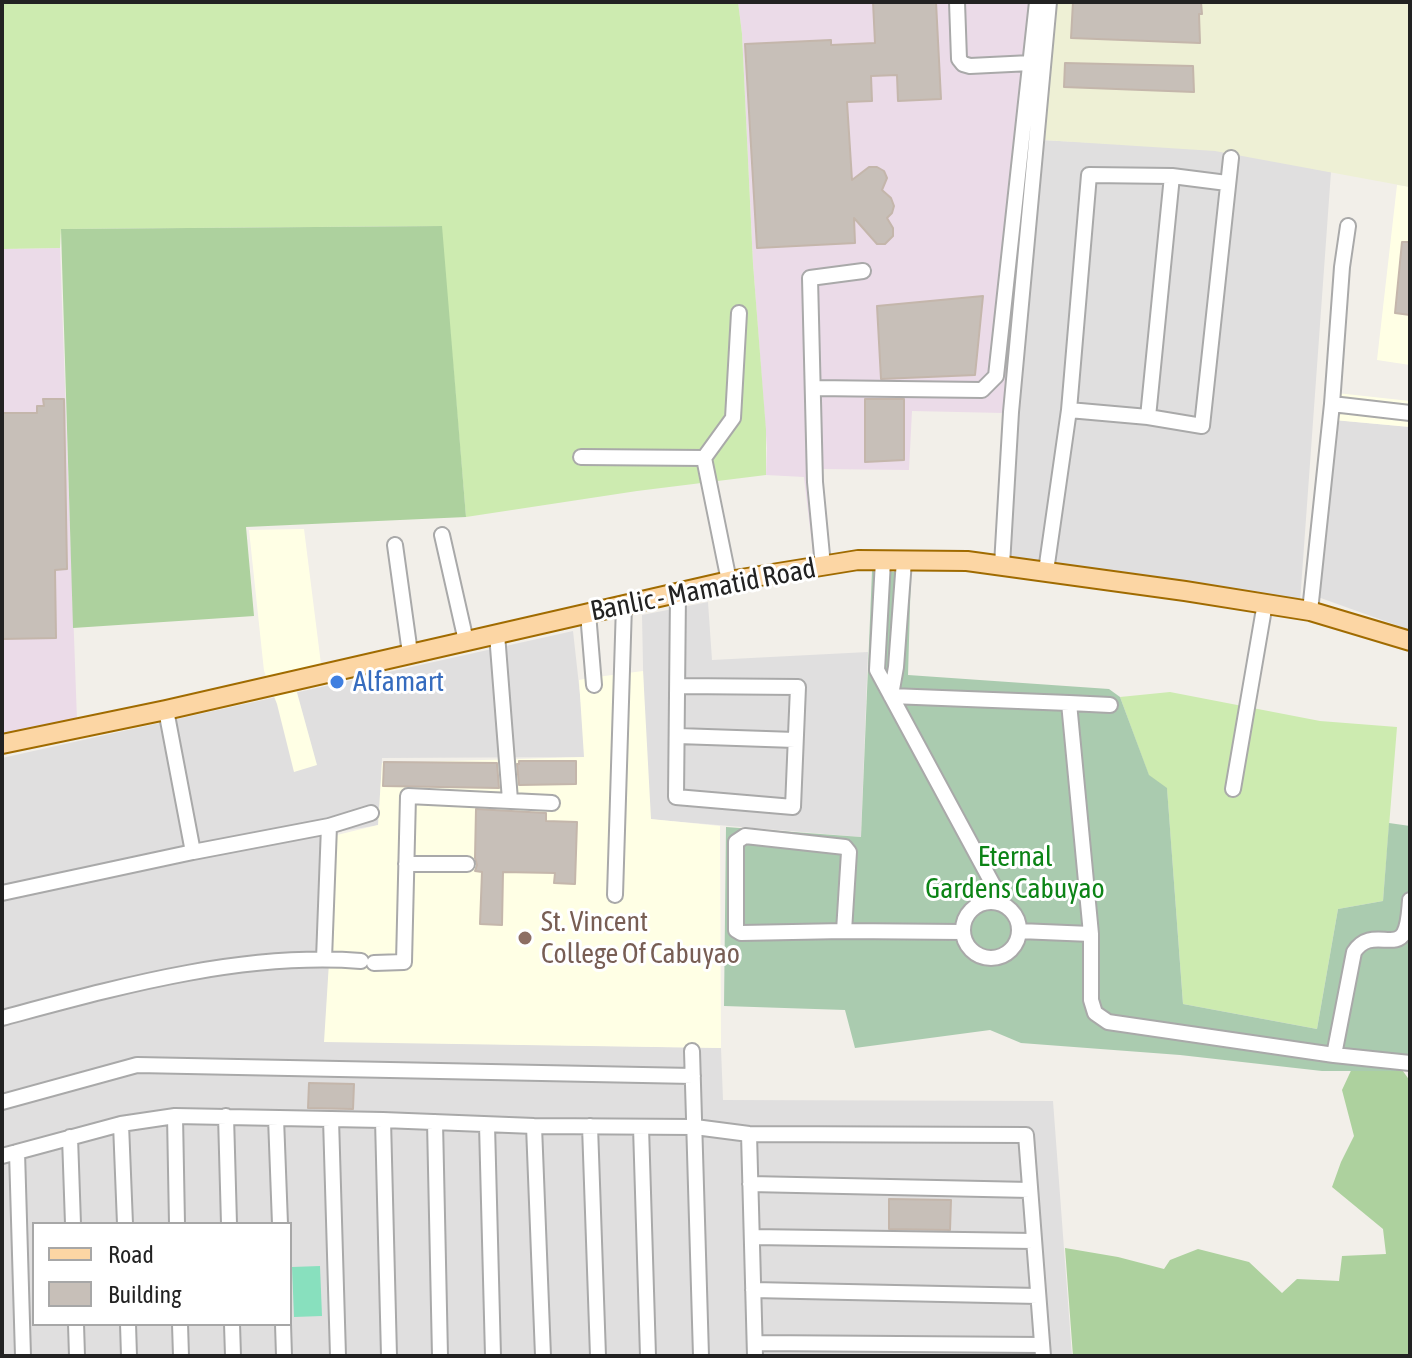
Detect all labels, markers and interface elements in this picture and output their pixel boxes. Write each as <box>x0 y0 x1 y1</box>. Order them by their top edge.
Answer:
street label: Banlic - Mamatid Road <box>588 552 818 628</box>
place label: Alfamart <box>353 665 444 699</box>
marker: Alfamart <box>328 673 346 691</box>
park label: Eternal Gardens Cabuyao <box>925 840 1105 906</box>
place label: St. Vincent College Of Cabuyao <box>541 905 740 971</box>
marker: St. Vincent College Of Cabuyao <box>516 929 534 947</box>
legend <box>32 1222 292 1326</box>
text: Road <box>108 1241 154 1268</box>
text: Building <box>108 1281 181 1308</box>

